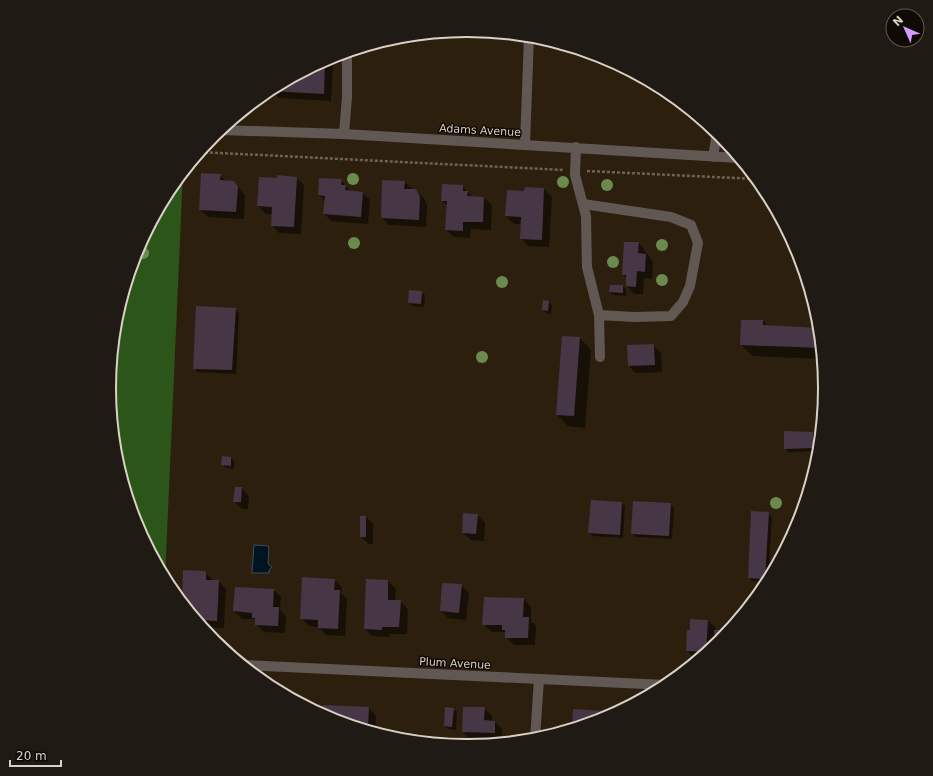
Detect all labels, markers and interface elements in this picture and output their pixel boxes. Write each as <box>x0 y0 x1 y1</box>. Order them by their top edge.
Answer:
north arrow <box>885 8 925 48</box>
text: N <box>890 13 906 29</box>
street label: Adams Avenue <box>439 122 521 139</box>
street label: Plum Avenue <box>419 655 491 672</box>
scale bar <box>10 742 61 768</box>
text: 20 m <box>16 749 47 763</box>

